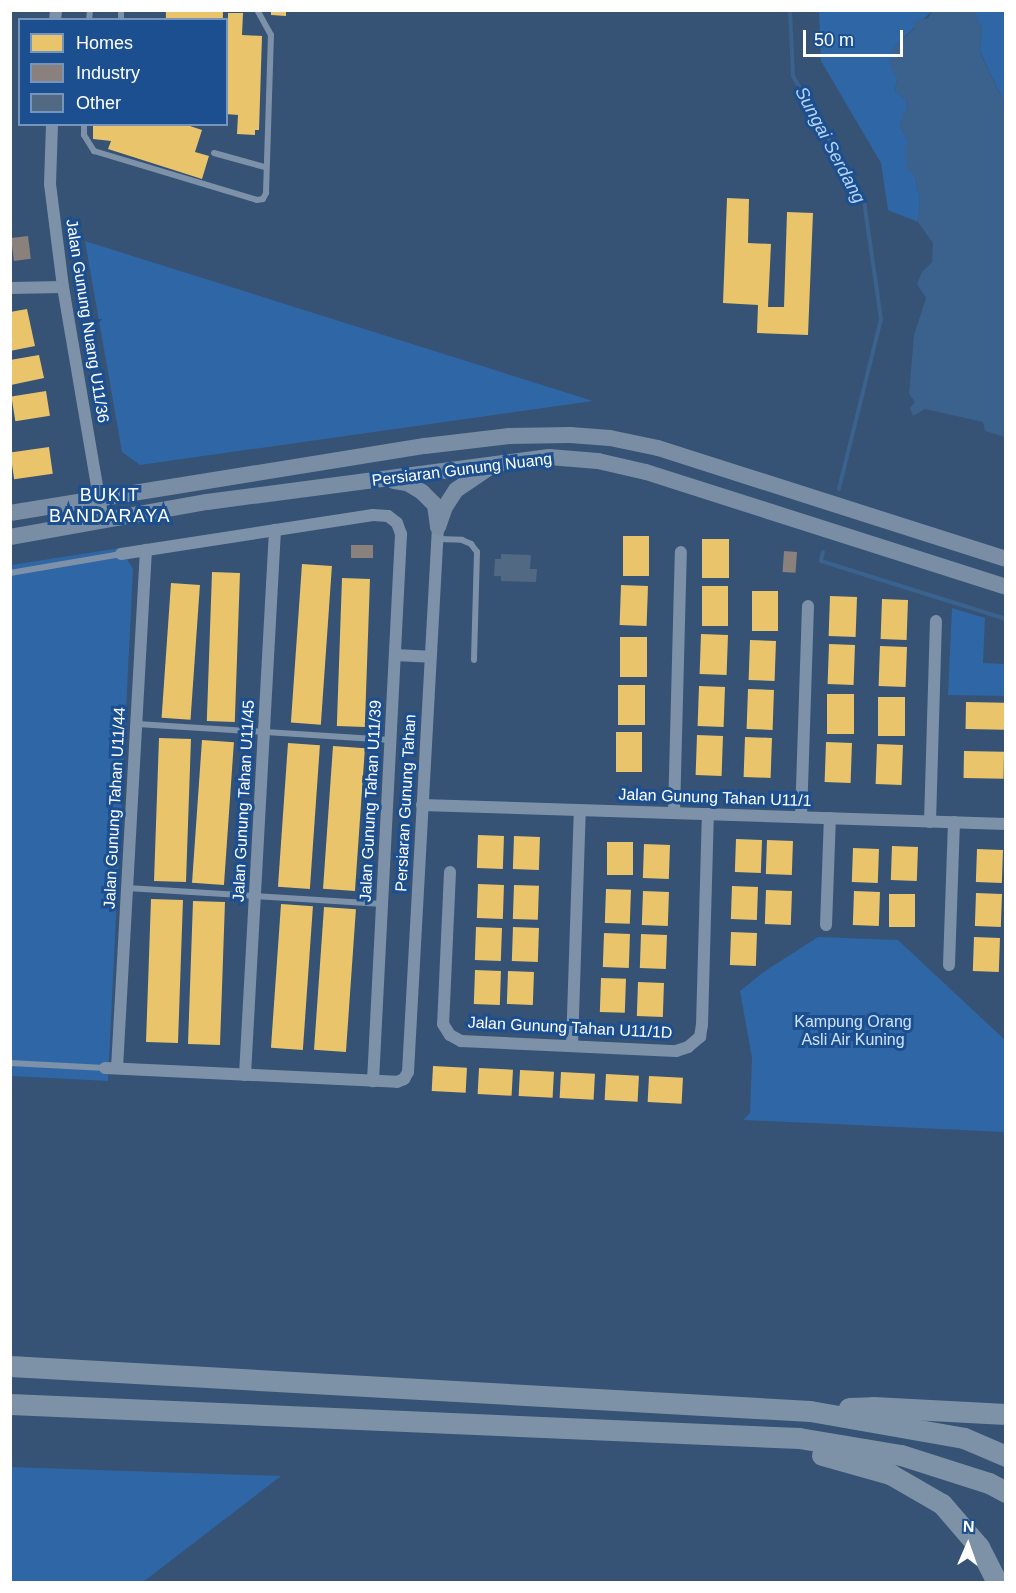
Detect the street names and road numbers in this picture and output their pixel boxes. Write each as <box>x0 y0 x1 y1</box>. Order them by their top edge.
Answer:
street label: Jalan Gunung Nuang U11/36 <box>61 218 113 424</box>
street label: Persiaran Gunung Nuang <box>371 449 553 491</box>
street label: Jalan Gunung Tahan U11/45 <box>229 699 259 903</box>
street label: Jalan Gunung Tahan U11/39 <box>356 699 386 903</box>
street label: Jalan Gunung Tahan U11/44 <box>100 706 130 910</box>
street label: Persiaran Gunung Tahan <box>392 714 420 892</box>
street label: Jalan Gunung Tahan U11/1 <box>618 785 812 811</box>
street label: Jalan Gunung Tahan U11/1D <box>467 1013 673 1043</box>

